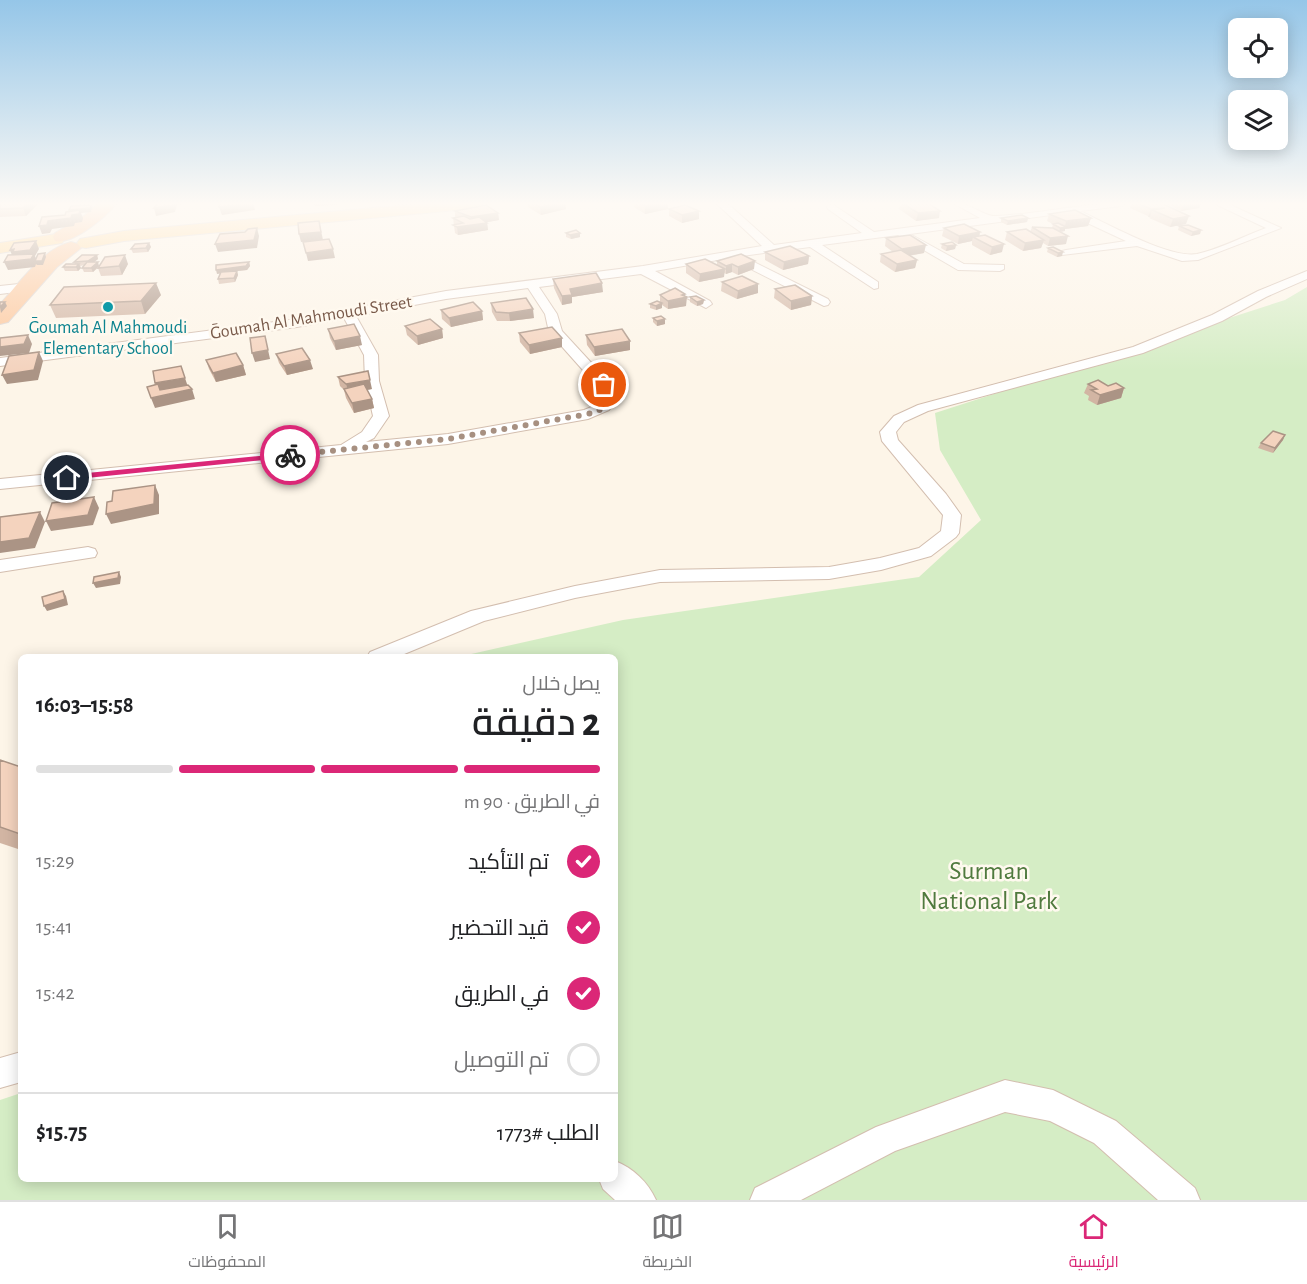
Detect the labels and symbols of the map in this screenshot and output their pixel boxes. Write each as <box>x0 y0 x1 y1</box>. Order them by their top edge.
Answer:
street label: Ḡoumah Al Mahmoudi Street <box>209 291 414 343</box>
marker: Ḡoumah Al Mahmoudi Elementary School <box>101 300 115 314</box>
place label: Ḡoumah Al Mahmoudi Elementary School <box>29 317 187 358</box>
pin <box>578 359 629 410</box>
courier <box>260 425 320 485</box>
pin <box>41 452 92 503</box>
park label: Surman National Park <box>920 858 1058 914</box>

